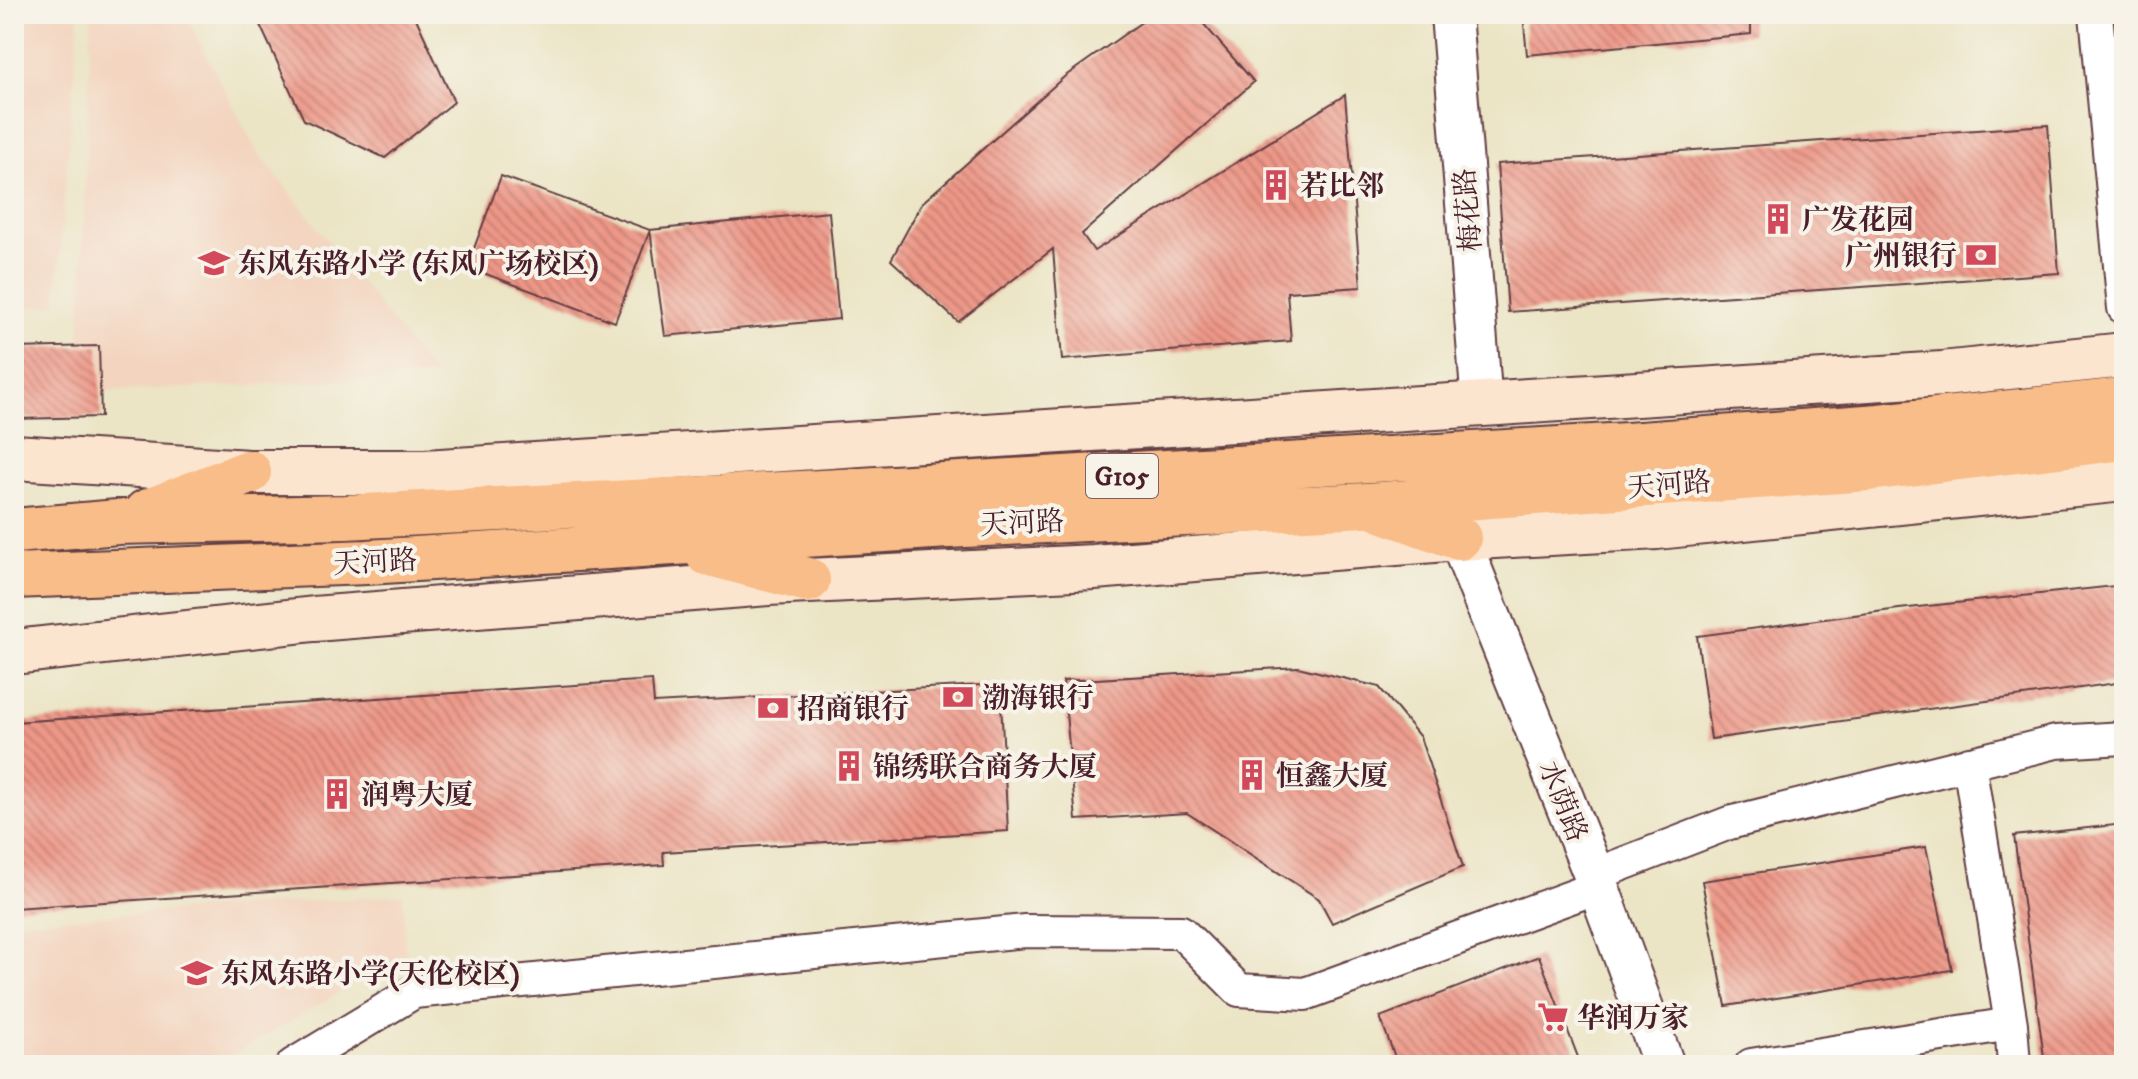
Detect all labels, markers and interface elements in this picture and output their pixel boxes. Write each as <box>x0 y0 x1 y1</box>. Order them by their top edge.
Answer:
street label: 梅花路 <box>1447 166 1490 253</box>
building icon: 若比邻 <box>1259 168 1293 202</box>
place label: 若比邻 <box>1300 169 1384 204</box>
building icon: 广发花园 <box>1761 202 1795 236</box>
place label: 广发花园 <box>1802 203 1914 238</box>
bank icon: 广州银行 <box>1964 238 1998 272</box>
place label: 广州银行 <box>1845 239 1957 274</box>
school or university icon: 东风东路小学 (东风广场校区) <box>197 246 231 280</box>
place label: 东风东路小学 (东风广场校区) <box>238 247 599 282</box>
road number: G105 <box>1086 454 1158 498</box>
street label: 天河路 <box>1626 464 1713 507</box>
street label: 天河路 <box>979 504 1065 543</box>
street label: 天河路 <box>332 543 418 582</box>
bank icon: 渤海银行 <box>941 680 975 714</box>
place label: 渤海银行 <box>982 681 1094 716</box>
bank icon: 招商银行 <box>756 691 790 725</box>
place label: 招商银行 <box>797 692 909 727</box>
building icon: 锦绣联合商务大厦 <box>832 749 866 783</box>
place label: 锦绣联合商务大厦 <box>873 750 1097 785</box>
street label: 水荫路 <box>1531 756 1595 847</box>
building icon: 恒鑫大厦 <box>1235 758 1269 792</box>
place label: 恒鑫大厦 <box>1276 759 1388 794</box>
building icon: 润粤大厦 <box>320 777 354 811</box>
place label: 润粤大厦 <box>361 778 473 813</box>
school or university icon: 东风东路小学(天伦校区) <box>180 956 214 990</box>
place label: 东风东路小学(天伦校区) <box>221 957 520 992</box>
supermarket icon: 华润万家 <box>1536 1000 1570 1034</box>
place label: 华润万家 <box>1577 1001 1689 1036</box>

